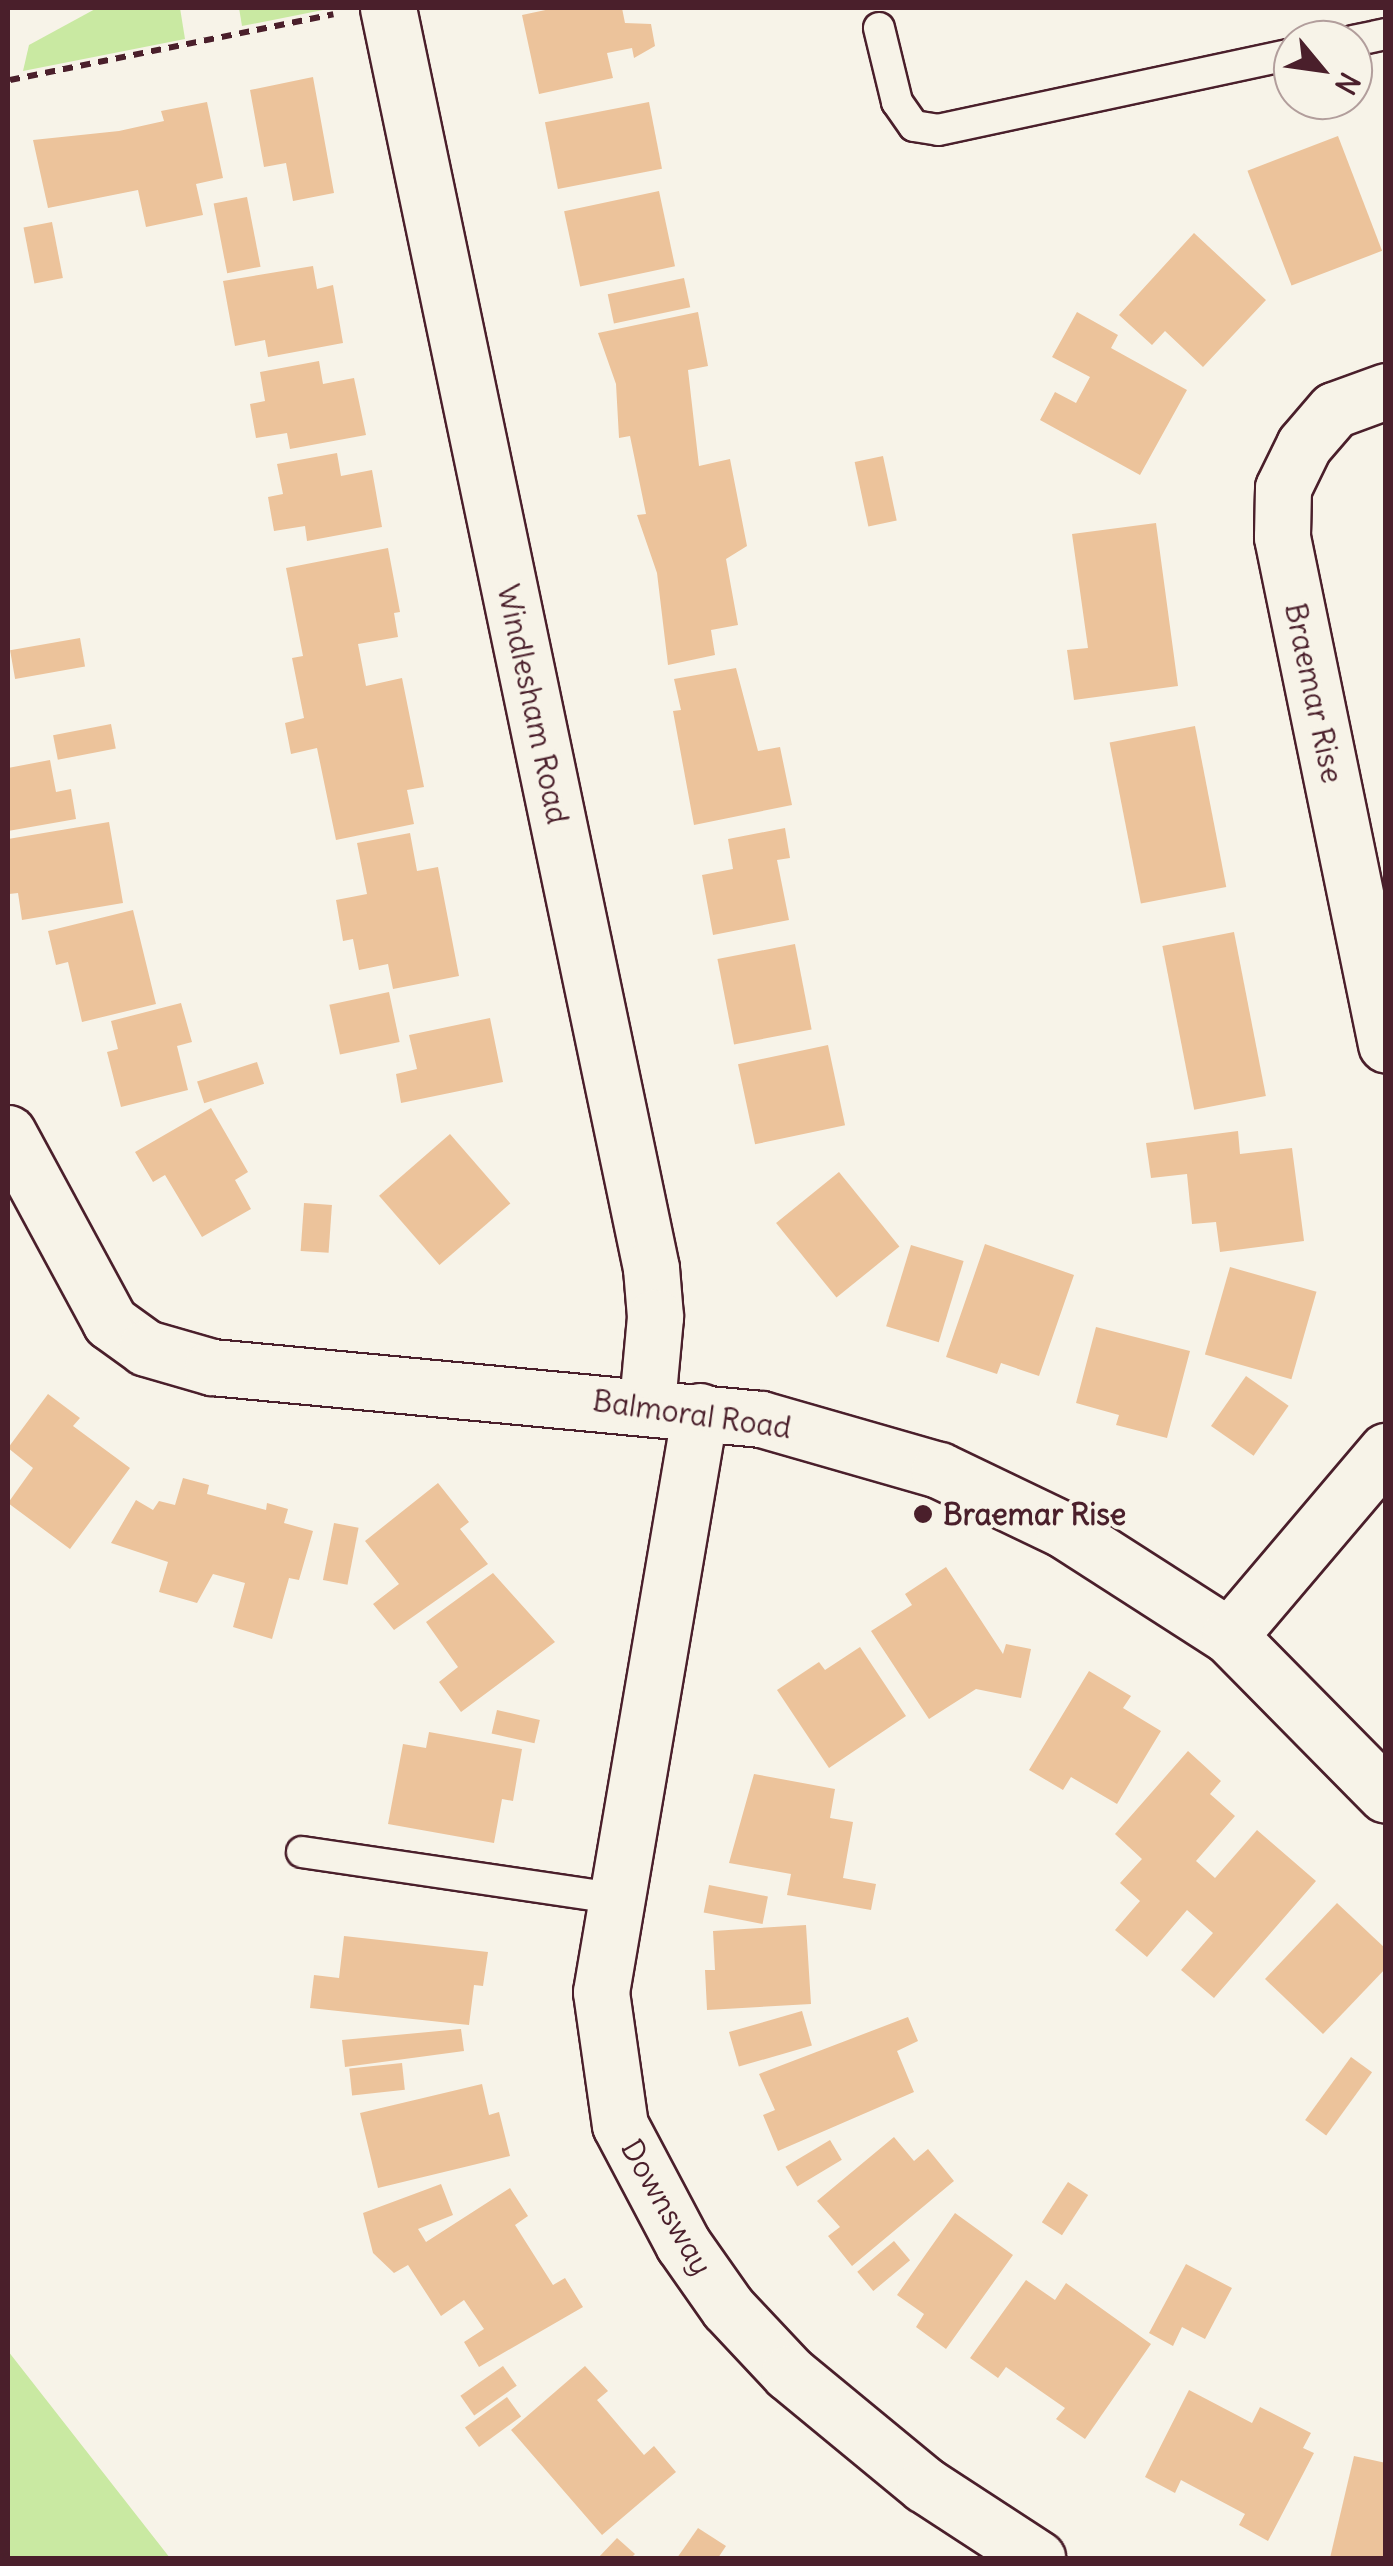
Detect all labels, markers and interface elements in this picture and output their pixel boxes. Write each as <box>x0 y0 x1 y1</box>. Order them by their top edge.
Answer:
north arrow <box>1273 20 1373 120</box>
text: N <box>1327 66 1368 101</box>
street label: Windlesham Road <box>490 581 576 827</box>
street label: Braemar Rise <box>1277 600 1351 786</box>
street label: Balmoral Road <box>591 1382 793 1446</box>
place label: Braemar Rise <box>943 1496 1126 1532</box>
marker: Braemar Rise <box>912 1503 934 1525</box>
street label: Downsway <box>614 2133 720 2281</box>

